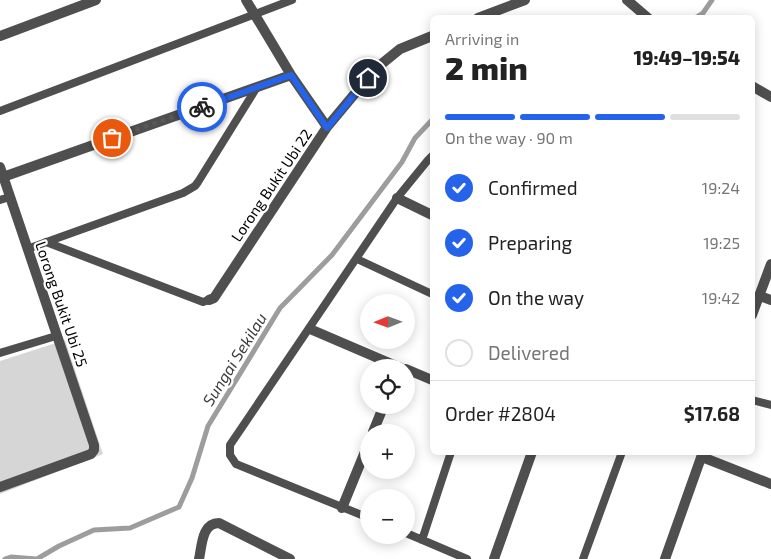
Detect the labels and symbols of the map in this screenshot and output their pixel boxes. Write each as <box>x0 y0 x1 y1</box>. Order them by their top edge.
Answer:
pin <box>347 57 389 99</box>
courier <box>177 82 227 132</box>
pin <box>91 117 133 159</box>
street label: Lorong Bukit Ubi 22 <box>227 125 315 245</box>
street label: Lorong Bukit Ubi 25 <box>32 239 92 369</box>
north arrow <box>360 294 415 349</box>
water label: Sungai Sekilau <box>198 309 270 409</box>

